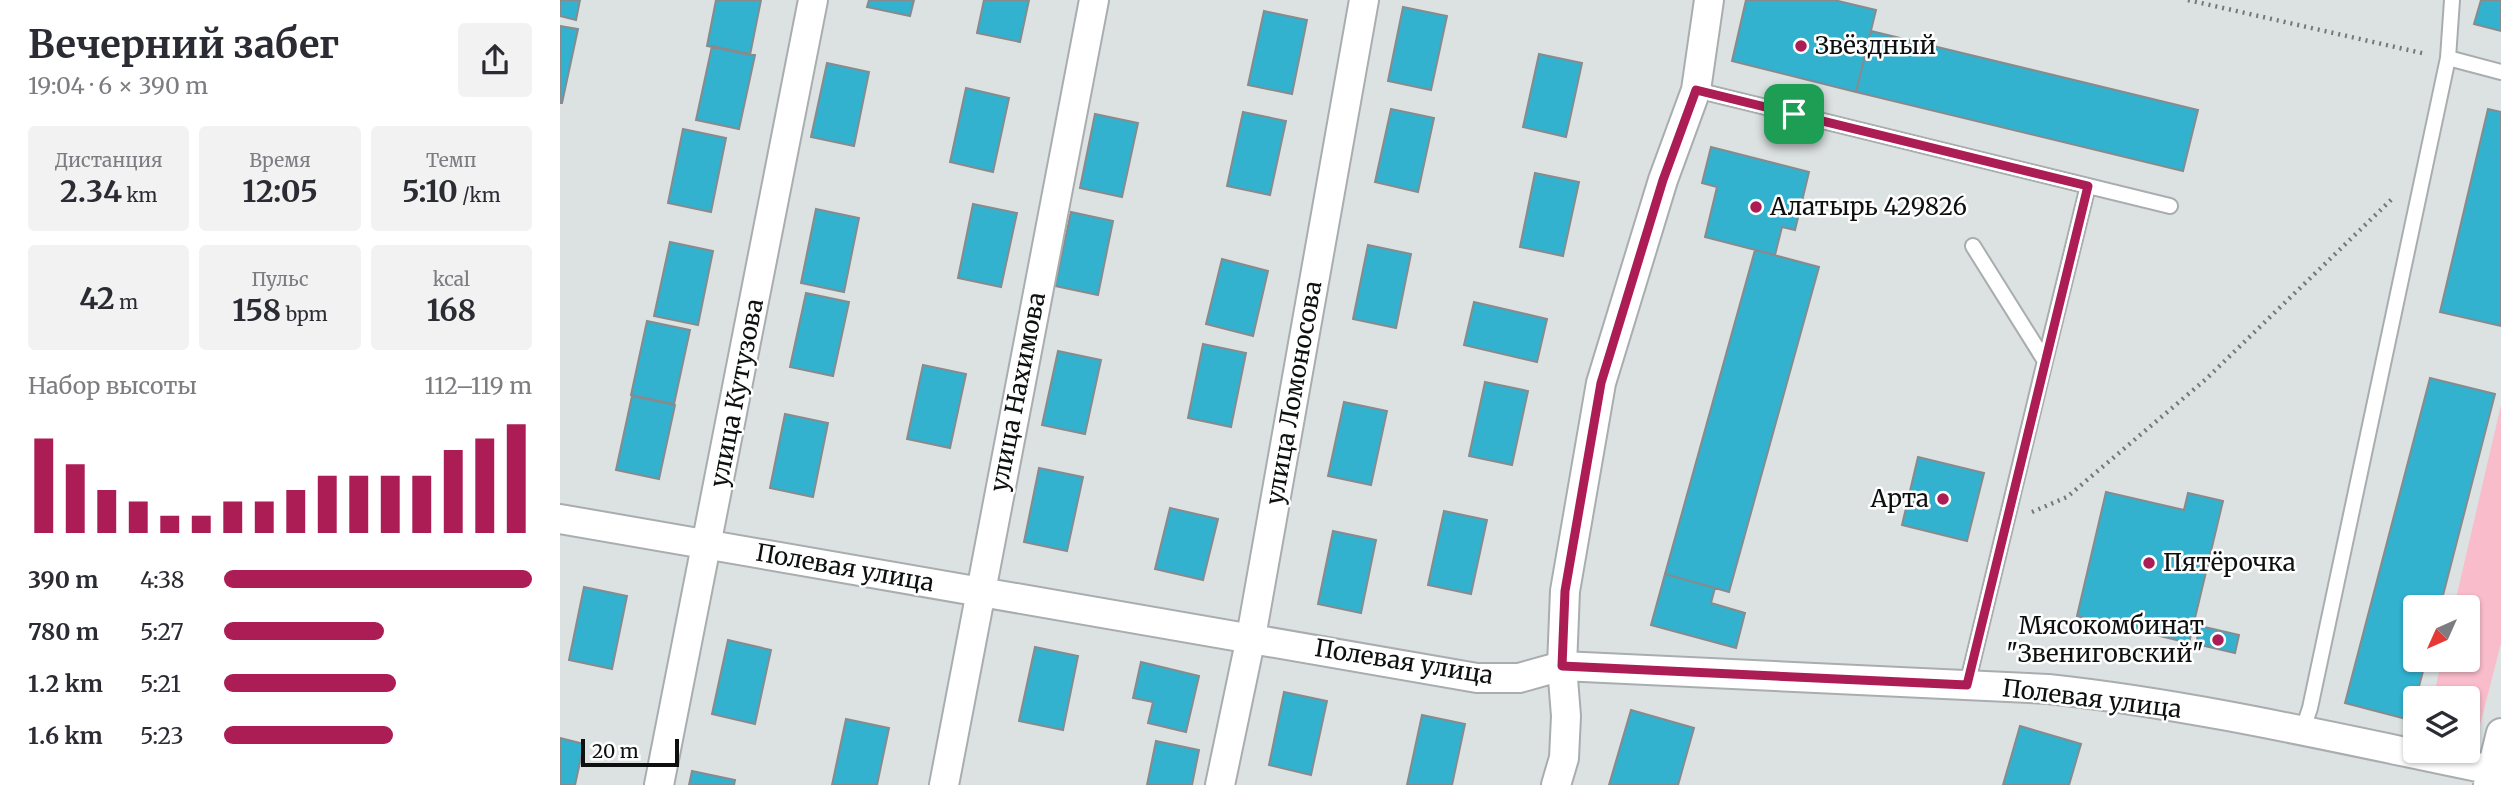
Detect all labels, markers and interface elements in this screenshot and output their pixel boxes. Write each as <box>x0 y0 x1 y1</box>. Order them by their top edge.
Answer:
text: Вечерний забег <box>28 21 339 68</box>
button: share <box>458 23 532 97</box>
place label: Звёздный <box>1815 30 1936 61</box>
marker: Звёздный <box>1793 38 1809 54</box>
text: 19:04 · 6 × 390 m <box>28 71 208 100</box>
pin <box>1764 84 1824 144</box>
icon: arrive <box>1775 95 1813 133</box>
text: Дистанция <box>55 148 162 172</box>
text: Время <box>249 148 311 172</box>
text: Темп <box>426 148 477 172</box>
text: 2.34 <box>60 172 122 210</box>
text: 12:05 <box>242 172 318 210</box>
text: 5:10 <box>402 172 458 210</box>
text: km <box>122 183 157 207</box>
text: /km <box>458 183 501 207</box>
place label: Алатырь 429826 <box>1769 191 1967 222</box>
marker: Алатырь 429826 <box>1748 199 1764 215</box>
text: Пульс <box>251 267 309 291</box>
text: kcal <box>433 267 470 291</box>
street label: улица Ломоносова <box>1259 278 1328 507</box>
text: 42 <box>79 279 115 317</box>
street label: улица Нахимова <box>983 289 1052 494</box>
text: m <box>115 290 138 314</box>
text: 158 <box>232 291 281 329</box>
text: 168 <box>426 291 476 329</box>
street label: улица Кутузова <box>703 296 770 490</box>
text: bpm <box>281 302 328 326</box>
text: Набор высоты <box>28 371 197 400</box>
text: 112–119 m <box>425 371 532 400</box>
place label: Арта <box>1870 483 1929 514</box>
marker: Арта <box>1935 491 1951 507</box>
street label: Полевая улица <box>754 537 937 598</box>
place label: Пятёрочка <box>2163 547 2296 578</box>
marker: Пятёрочка <box>2141 555 2157 571</box>
text: 390 m <box>28 565 99 594</box>
text: 4:38 <box>140 565 185 594</box>
north arrow <box>2403 595 2480 672</box>
map controls <box>2403 595 2480 763</box>
place label: Мясокомбинат "Звениговский" <box>2006 610 2204 669</box>
text: 780 m <box>28 617 99 646</box>
text: 5:27 <box>140 617 184 646</box>
street label: Полевая улица <box>1313 632 1496 691</box>
marker: Мясокомбинат "Звениговский" <box>2210 632 2226 648</box>
text: 1.2 km <box>28 669 103 698</box>
text: 5:21 <box>140 669 181 698</box>
street label: Полевая улица <box>2001 672 2184 725</box>
button: layers <box>2403 686 2480 763</box>
text: 1.6 km <box>28 721 103 750</box>
text: 5:23 <box>140 721 184 750</box>
scale bar <box>581 736 679 768</box>
text: 20 m <box>592 739 639 763</box>

